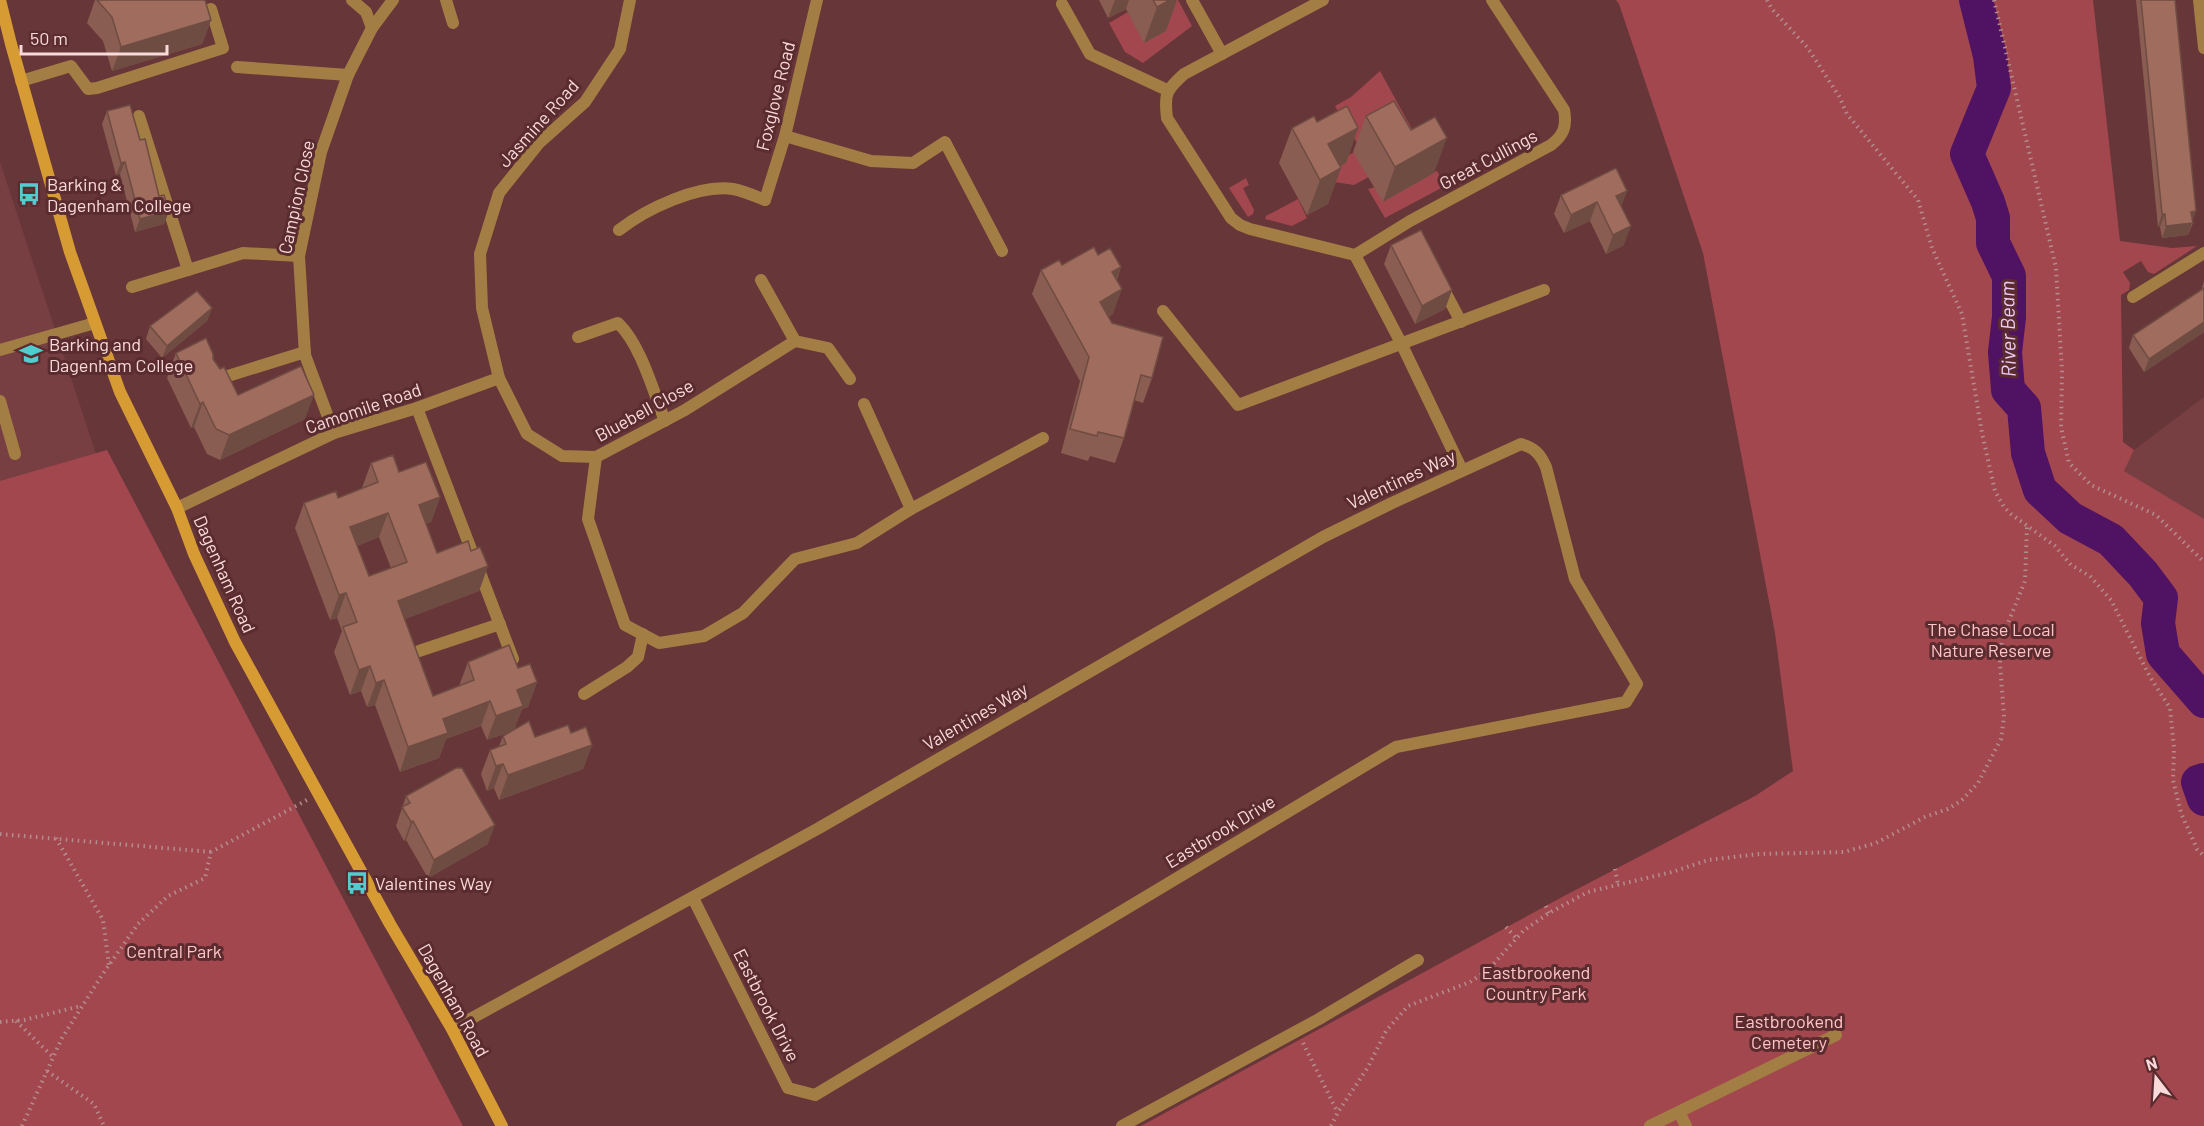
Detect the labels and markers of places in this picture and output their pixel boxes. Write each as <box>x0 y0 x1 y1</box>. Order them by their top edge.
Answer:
place label: Barking & Dagenham College <box>47 173 191 216</box>
bus stop icon: Barking & Dagenham College <box>16 181 42 207</box>
place label: Barking and Dagenham College <box>49 333 193 376</box>
school or university icon: Barking and Dagenham College <box>18 341 44 367</box>
bus stop icon: Valentines Way <box>344 870 370 896</box>
place label: Valentines Way <box>375 872 492 894</box>

